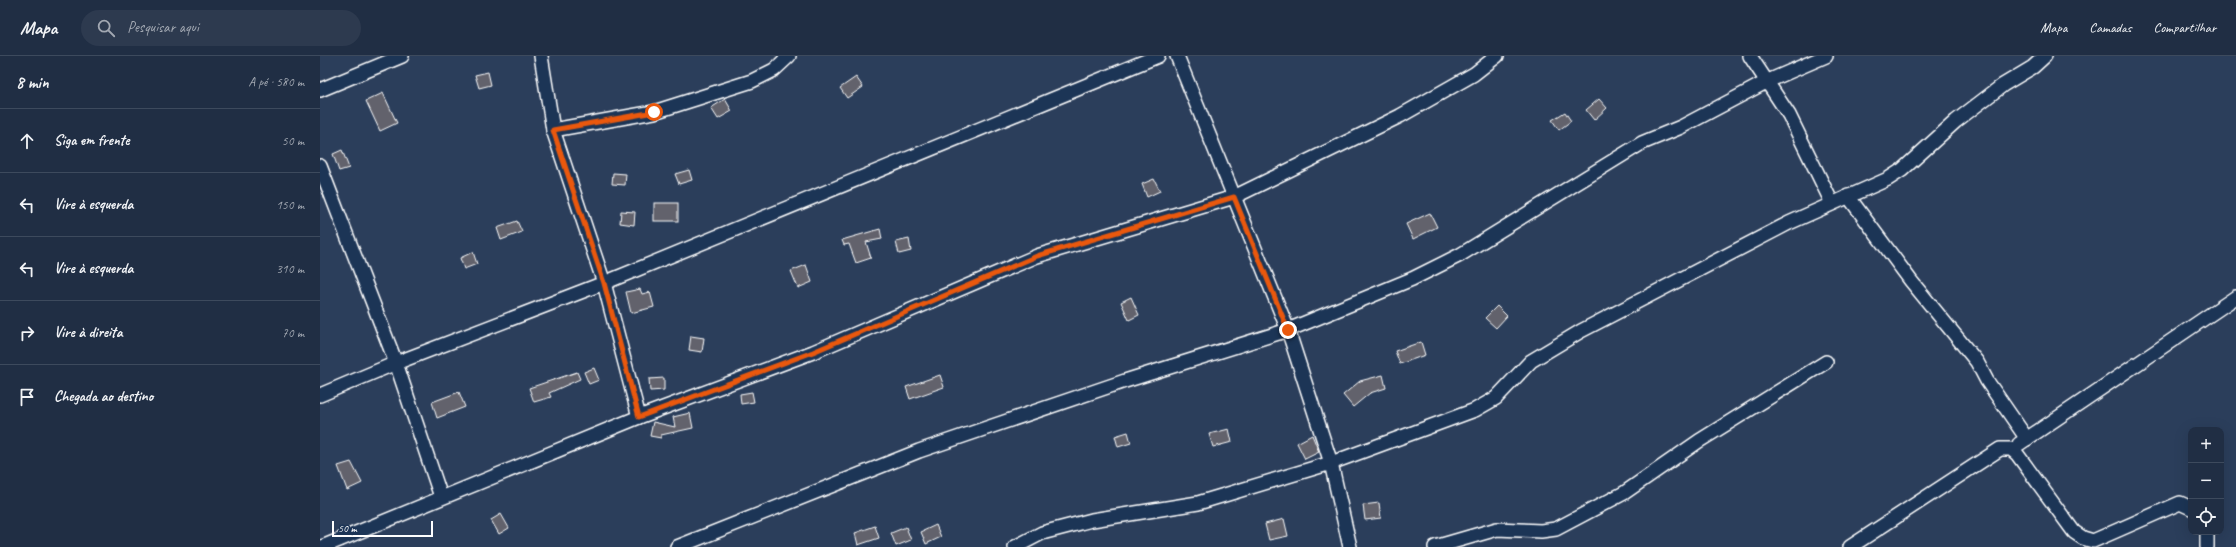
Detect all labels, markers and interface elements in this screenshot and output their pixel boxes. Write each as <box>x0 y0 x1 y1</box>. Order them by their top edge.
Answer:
search box <box>81 10 361 46</box>
text: Mapa <box>20 16 57 40</box>
icon: search <box>95 17 117 39</box>
text: Pesquisar aqui <box>127 18 199 37</box>
text: Mapa <box>2040 19 2067 36</box>
text: Camadas <box>2089 19 2132 36</box>
text: Compartilhar <box>2154 19 2216 36</box>
text: 8 min <box>16 72 49 93</box>
text: A pé · 580 m <box>248 74 304 90</box>
route start <box>645 103 663 121</box>
icon: ahead <box>16 130 38 152</box>
text: Siga em frente <box>54 131 130 150</box>
text: 50 m <box>282 133 304 149</box>
icon: left <box>16 194 38 216</box>
text: Vire à esquerda <box>54 195 133 214</box>
text: 150 m <box>276 197 304 213</box>
icon: left <box>16 258 38 280</box>
text: Vire à esquerda <box>54 259 133 278</box>
text: 310 m <box>276 261 304 277</box>
route end <box>1279 321 1297 339</box>
icon: right <box>16 322 38 344</box>
text: Vire à direita <box>54 323 123 342</box>
text: 70 m <box>282 325 304 341</box>
icon: arrive <box>16 386 38 408</box>
text: Chegada ao destino <box>54 387 153 406</box>
map controls <box>2188 427 2224 535</box>
button: + <box>2188 427 2224 463</box>
button: − <box>2188 463 2224 499</box>
button: locate <box>2188 499 2224 535</box>
scale bar <box>332 519 433 538</box>
text: 50 m <box>338 521 357 535</box>

